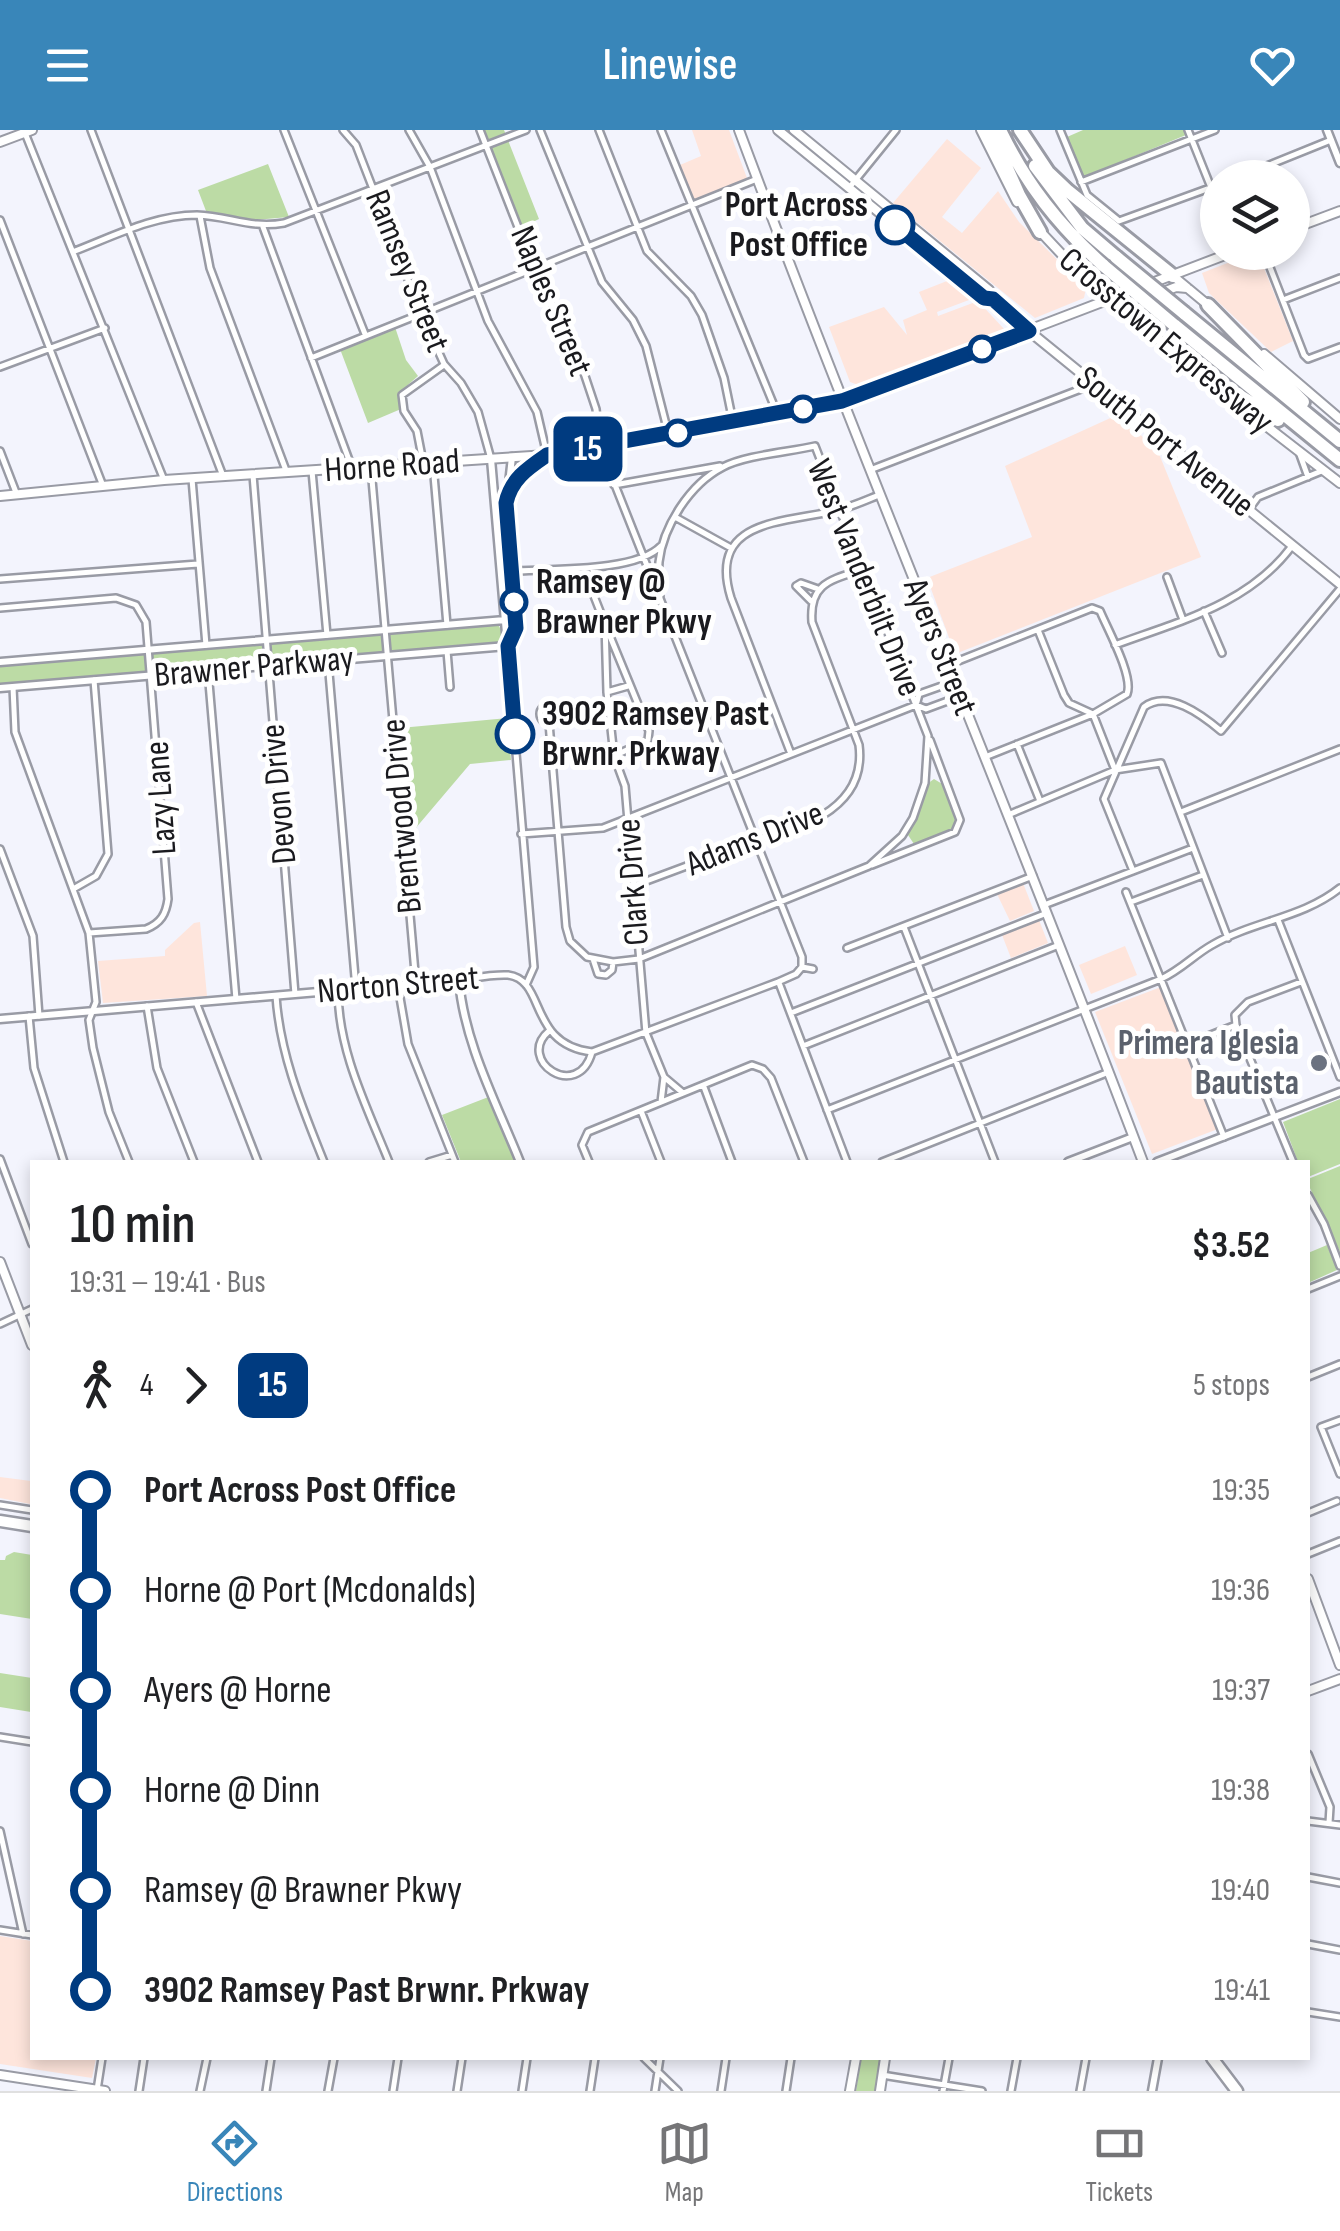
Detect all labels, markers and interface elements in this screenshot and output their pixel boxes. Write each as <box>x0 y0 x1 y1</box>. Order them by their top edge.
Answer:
icon: menu <box>40 38 95 93</box>
text: Linewise <box>602 38 738 93</box>
icon: heart <box>1245 38 1300 93</box>
map controls <box>1200 160 1310 270</box>
button: layers <box>1200 160 1310 270</box>
street label: Ramsey Street <box>355 184 459 358</box>
place label: Port Across Post Office <box>725 184 868 267</box>
marker: Port Across Post Office <box>876 206 914 244</box>
street label: Naples Street <box>500 220 602 382</box>
street label: Crosstown Expressway <box>1050 239 1282 443</box>
unlabelled marker <box>969 336 995 362</box>
street label: South Port Avenue <box>1067 357 1263 527</box>
unlabelled marker <box>790 396 816 422</box>
line badge: 15 <box>543 416 633 482</box>
unlabelled marker <box>665 420 691 446</box>
text: 15 <box>573 428 603 471</box>
street label: Horne Road <box>323 440 461 492</box>
street label: West Vanderbilt Drive <box>797 453 931 703</box>
place label: Ramsey @ Brawner Pkwy <box>536 561 712 644</box>
street label: Ayers Street <box>893 572 987 722</box>
marker: Ramsey @ Brawner Pkwy <box>501 589 527 615</box>
street label: Brawner Parkway <box>153 637 355 697</box>
place label: 3902 Ramsey Past Brwnr. Prkway <box>542 693 769 776</box>
marker: 3902 Ramsey Past Brwnr. Prkway <box>496 715 534 753</box>
street label: Brentwood Drive <box>372 717 432 915</box>
street label: Devon Drive <box>251 722 307 866</box>
street label: Lazy Lane <box>136 740 186 856</box>
street label: Adams Drive <box>679 792 830 886</box>
street label: Clark Drive <box>607 817 659 947</box>
street label: Norton Street <box>315 957 481 1013</box>
place label: Primera Iglesia Bautista <box>1118 1022 1299 1105</box>
marker: Primera Iglesia Bautista <box>1308 1052 1330 1074</box>
text: 10 min <box>70 1192 196 1259</box>
text: $3.52 <box>1192 1223 1270 1268</box>
text: 19:31 – 19:41 · Bus <box>70 1263 266 1302</box>
icon: walk <box>70 1358 125 1413</box>
icon: forward <box>168 1358 223 1413</box>
text: 15 <box>258 1364 288 1407</box>
text: 4 <box>140 1366 153 1405</box>
text: 5 stops <box>1193 1366 1270 1405</box>
text: Port Across Post Office <box>144 1468 456 1513</box>
text: 19:35 <box>1212 1471 1270 1510</box>
text: Horne @ Port (Mcdonalds) <box>144 1568 476 1613</box>
text: 19:36 <box>1211 1571 1270 1610</box>
text: Ayers @ Horne <box>144 1668 331 1713</box>
text: 19:37 <box>1212 1671 1270 1710</box>
text: Horne @ Dinn <box>144 1768 320 1813</box>
text: 19:38 <box>1211 1771 1270 1810</box>
text: Ramsey @ Brawner Pkwy <box>144 1868 462 1913</box>
text: 19:40 <box>1211 1871 1270 1910</box>
text: 3902 Ramsey Past Brwnr. Prkway <box>144 1968 589 2013</box>
text: 19:41 <box>1214 1971 1270 2010</box>
tab: Directions <box>187 2116 283 2209</box>
tab: Map <box>657 2116 712 2209</box>
tab: Tickets <box>1086 2116 1153 2209</box>

